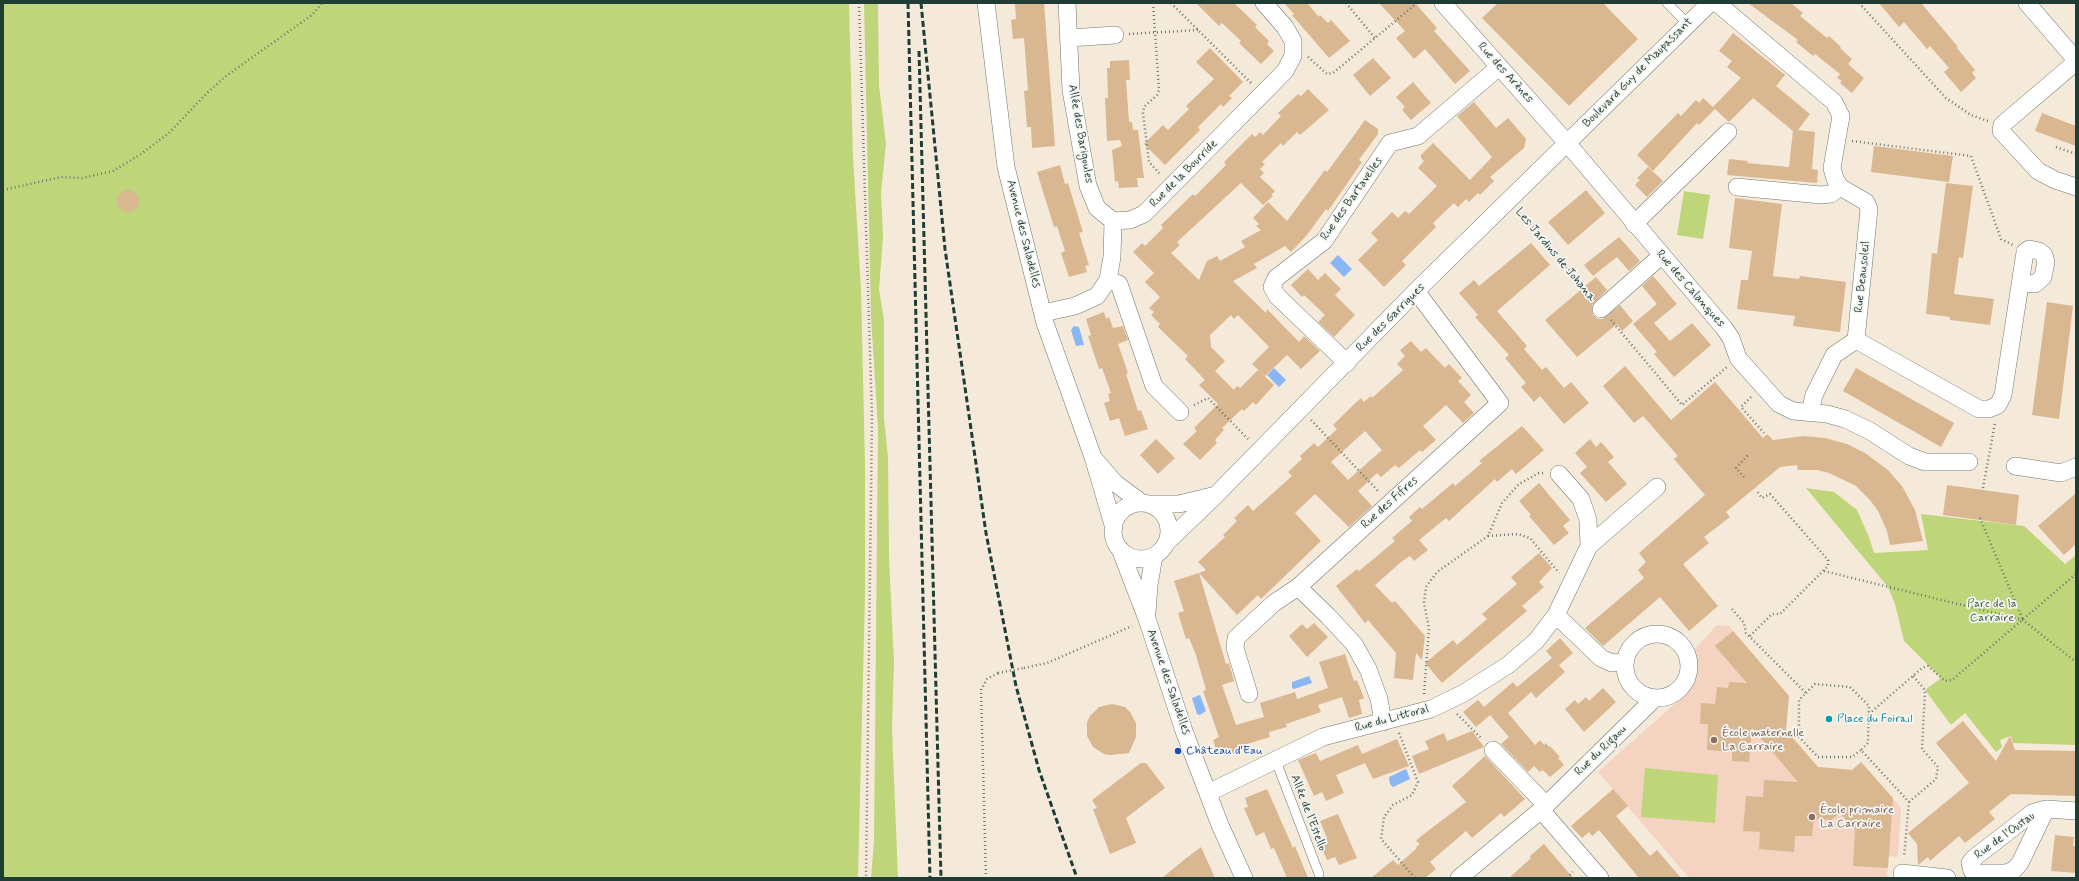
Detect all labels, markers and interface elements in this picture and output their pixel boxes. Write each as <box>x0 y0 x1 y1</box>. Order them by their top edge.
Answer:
street label: Boulevard Guy de Maupassant <box>1580 15 1696 131</box>
street label: Rue des Arènes <box>1474 40 1536 106</box>
street label: Allée des Barigoules <box>1064 83 1096 185</box>
street label: Rue de la Bourride <box>1147 137 1221 211</box>
street label: Rue des Bartavelles <box>1318 154 1386 244</box>
street label: Avenue des Saladelles <box>1003 178 1043 290</box>
street label: Les Jardins de Johana <box>1512 205 1598 305</box>
street label: Rue Beausoleil <box>1852 241 1874 313</box>
street label: Rue des Calanques <box>1652 247 1728 331</box>
street label: Rue des Garrigues <box>1354 281 1428 355</box>
street label: Rue des Fifres <box>1359 474 1421 532</box>
park label: Parc de la Carraire <box>1967 597 2017 625</box>
street label: Avenue des Saladelles <box>1143 627 1193 737</box>
street label: Rue du Littoral <box>1353 702 1431 736</box>
place label: Place du Foirail <box>1837 712 1912 726</box>
marker: Place du Foirail <box>1824 714 1834 724</box>
street label: Rue du Rigaou <box>1572 723 1630 779</box>
place label: École maternelle La Carraire <box>1722 726 1804 754</box>
marker: École maternelle La Carraire <box>1709 735 1719 745</box>
place label: Château d'Eau <box>1186 744 1262 758</box>
marker: Château d'Eau <box>1173 746 1183 756</box>
street label: Allée de l'Estello <box>1287 773 1329 853</box>
place label: École primaire La Carraire <box>1820 803 1894 831</box>
street label: Rue de l'Oustau <box>1972 809 2038 863</box>
marker: École primaire La Carraire <box>1807 812 1817 822</box>

